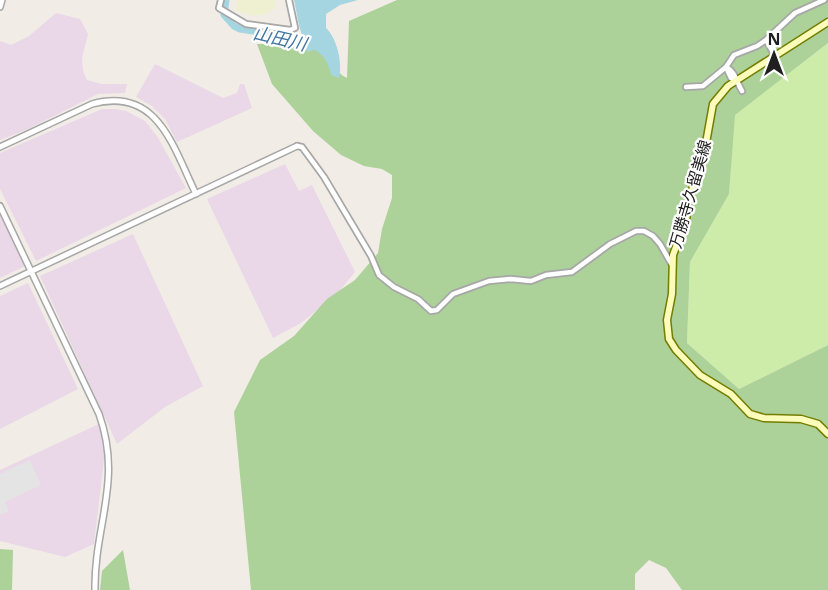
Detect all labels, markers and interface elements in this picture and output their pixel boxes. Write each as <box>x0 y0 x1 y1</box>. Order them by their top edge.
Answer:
water label: 山田川 <box>251 20 311 56</box>
north arrow <box>744 24 804 84</box>
text: N <box>767 28 781 50</box>
street label: 万勝寺久留美線 <box>664 137 716 251</box>

